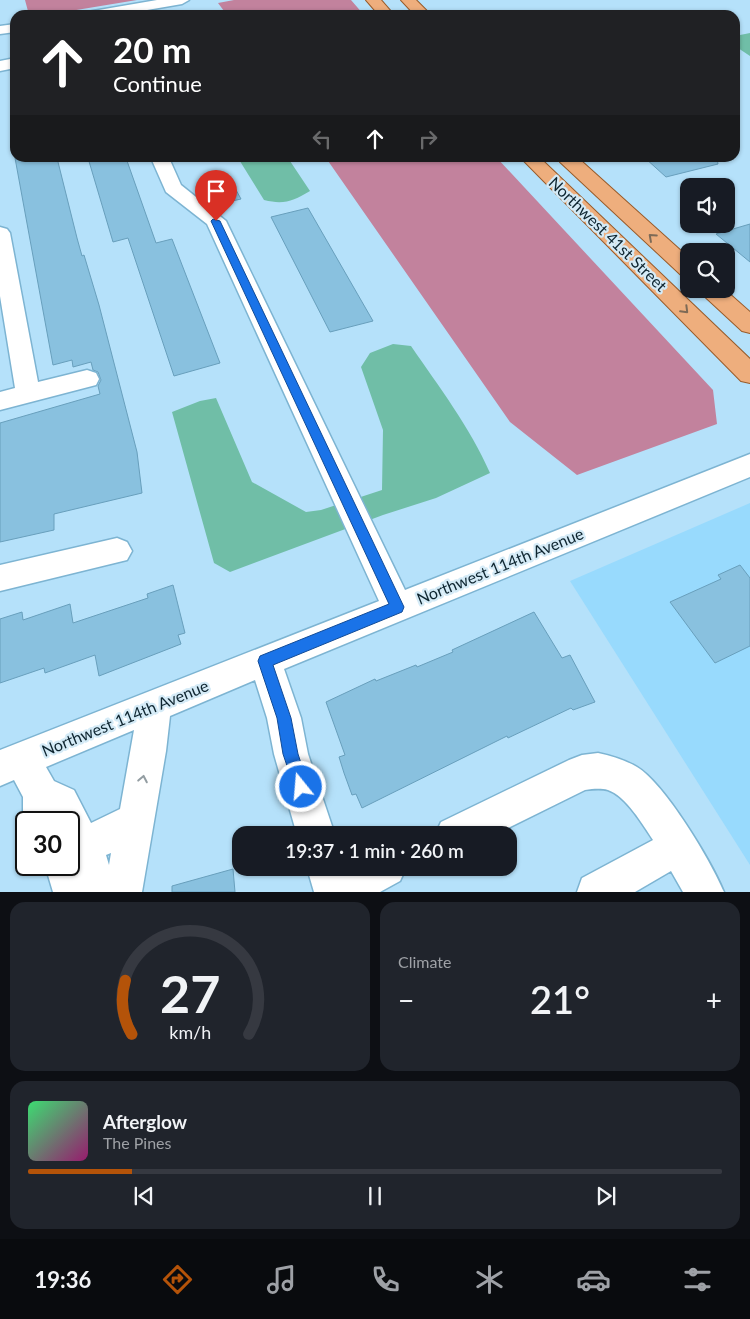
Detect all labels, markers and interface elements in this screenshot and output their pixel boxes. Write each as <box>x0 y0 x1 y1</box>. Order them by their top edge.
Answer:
text: 20 m <box>113 28 191 70</box>
icon: ahead <box>30 30 95 95</box>
text: Continue <box>113 70 202 97</box>
icon: left <box>308 125 336 153</box>
icon: ahead <box>361 125 389 153</box>
icon: right <box>414 125 442 153</box>
pin <box>195 170 237 221</box>
street label: Northwest 41st Street <box>545 172 671 295</box>
icon: arrive <box>202 177 230 205</box>
map controls <box>680 178 735 298</box>
button: sound <box>680 178 735 233</box>
one-way arrow <box>649 234 658 243</box>
button: search <box>680 243 735 298</box>
one-way arrow <box>680 304 689 313</box>
street label: Northwest 114th Avenue <box>414 523 586 608</box>
street label: Northwest 114th Avenue <box>39 675 211 760</box>
position arrow <box>274 760 326 812</box>
one-way arrow <box>138 775 148 784</box>
speed limit sign: 30 <box>15 811 80 876</box>
text: 19:37 · 1 min · 260 m <box>285 839 464 862</box>
text: Climate <box>398 952 451 971</box>
text: 27 <box>160 962 220 1024</box>
text: 21° <box>530 976 590 1022</box>
text: − <box>398 983 414 1017</box>
text: + <box>706 983 722 1017</box>
text: km/h <box>169 1021 211 1043</box>
text: Afterglow <box>103 1110 187 1133</box>
text: The Pines <box>103 1133 172 1152</box>
icon: previous <box>130 1182 158 1210</box>
icon: pause <box>361 1182 389 1210</box>
icon: next <box>592 1182 620 1210</box>
icon: directions <box>160 1262 195 1297</box>
icon: music <box>264 1262 299 1297</box>
icon: phone <box>368 1262 403 1297</box>
icon: climate <box>472 1262 507 1297</box>
icon: car <box>576 1262 611 1297</box>
icon: filters <box>680 1262 715 1297</box>
text: 19:36 <box>35 1266 91 1293</box>

